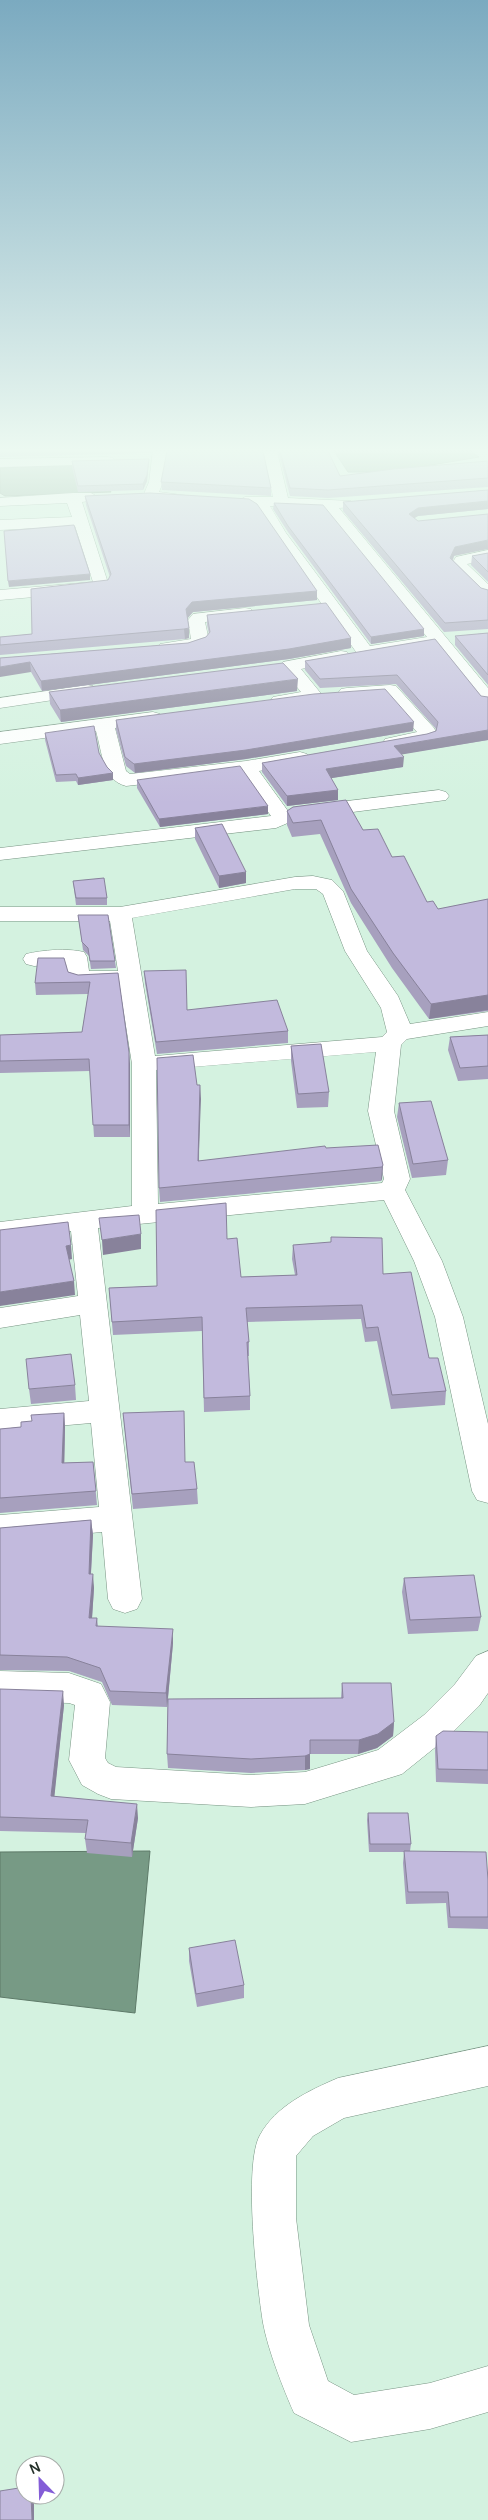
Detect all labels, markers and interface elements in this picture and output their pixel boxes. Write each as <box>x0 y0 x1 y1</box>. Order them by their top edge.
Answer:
north arrow <box>15 2455 65 2505</box>
text: N <box>26 2457 43 2478</box>

